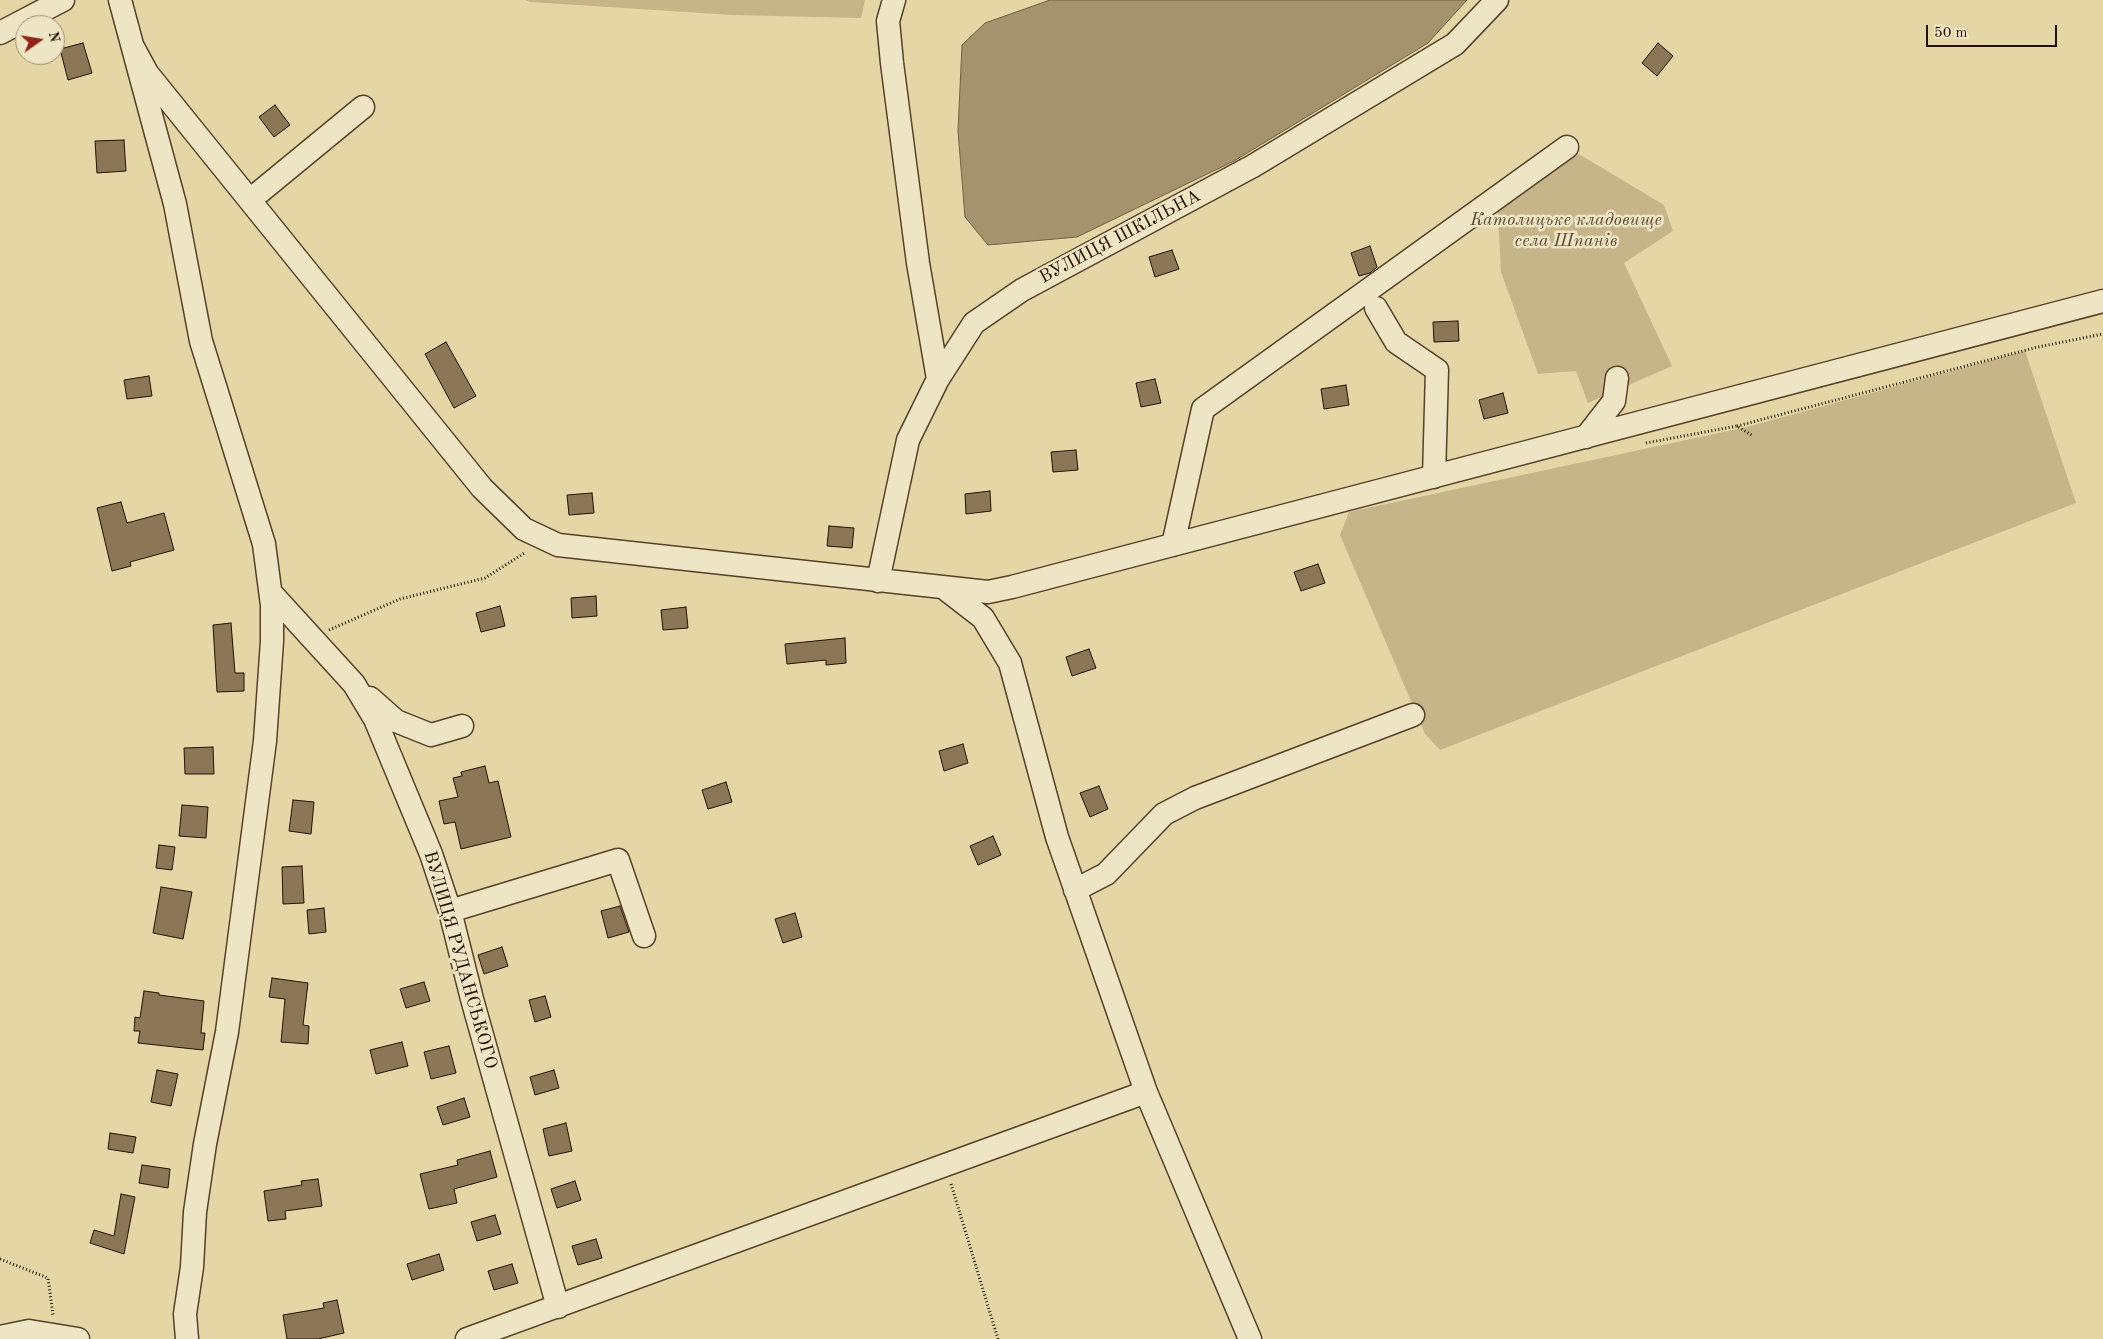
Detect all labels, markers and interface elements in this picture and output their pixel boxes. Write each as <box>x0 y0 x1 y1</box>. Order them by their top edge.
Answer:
north arrow <box>15 15 65 65</box>
scale bar <box>1928 15 2059 47</box>
text: 50 m <box>1934 26 1968 41</box>
text: N <box>46 30 62 44</box>
street label: ВУЛИЦЯ ШКІЛЬНА <box>1036 185 1204 289</box>
park label: Католицьке кладовище села Шпанів <box>1470 209 1662 252</box>
street label: ВУЛИЦЯ РУДАНСЬКОГО <box>419 849 501 1071</box>

